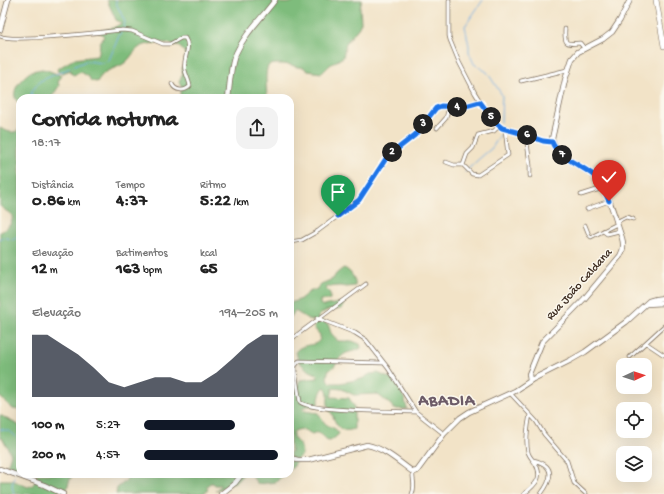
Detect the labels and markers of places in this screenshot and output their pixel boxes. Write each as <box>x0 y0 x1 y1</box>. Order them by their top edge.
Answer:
pin: 4 <box>447 97 467 117</box>
pin: 5 <box>481 107 501 127</box>
pin: 3 <box>413 114 433 134</box>
pin: 6 <box>517 125 537 145</box>
pin: 2 <box>382 142 402 162</box>
pin: 7 <box>552 145 572 165</box>
pin <box>592 160 626 201</box>
pin <box>321 175 355 216</box>

